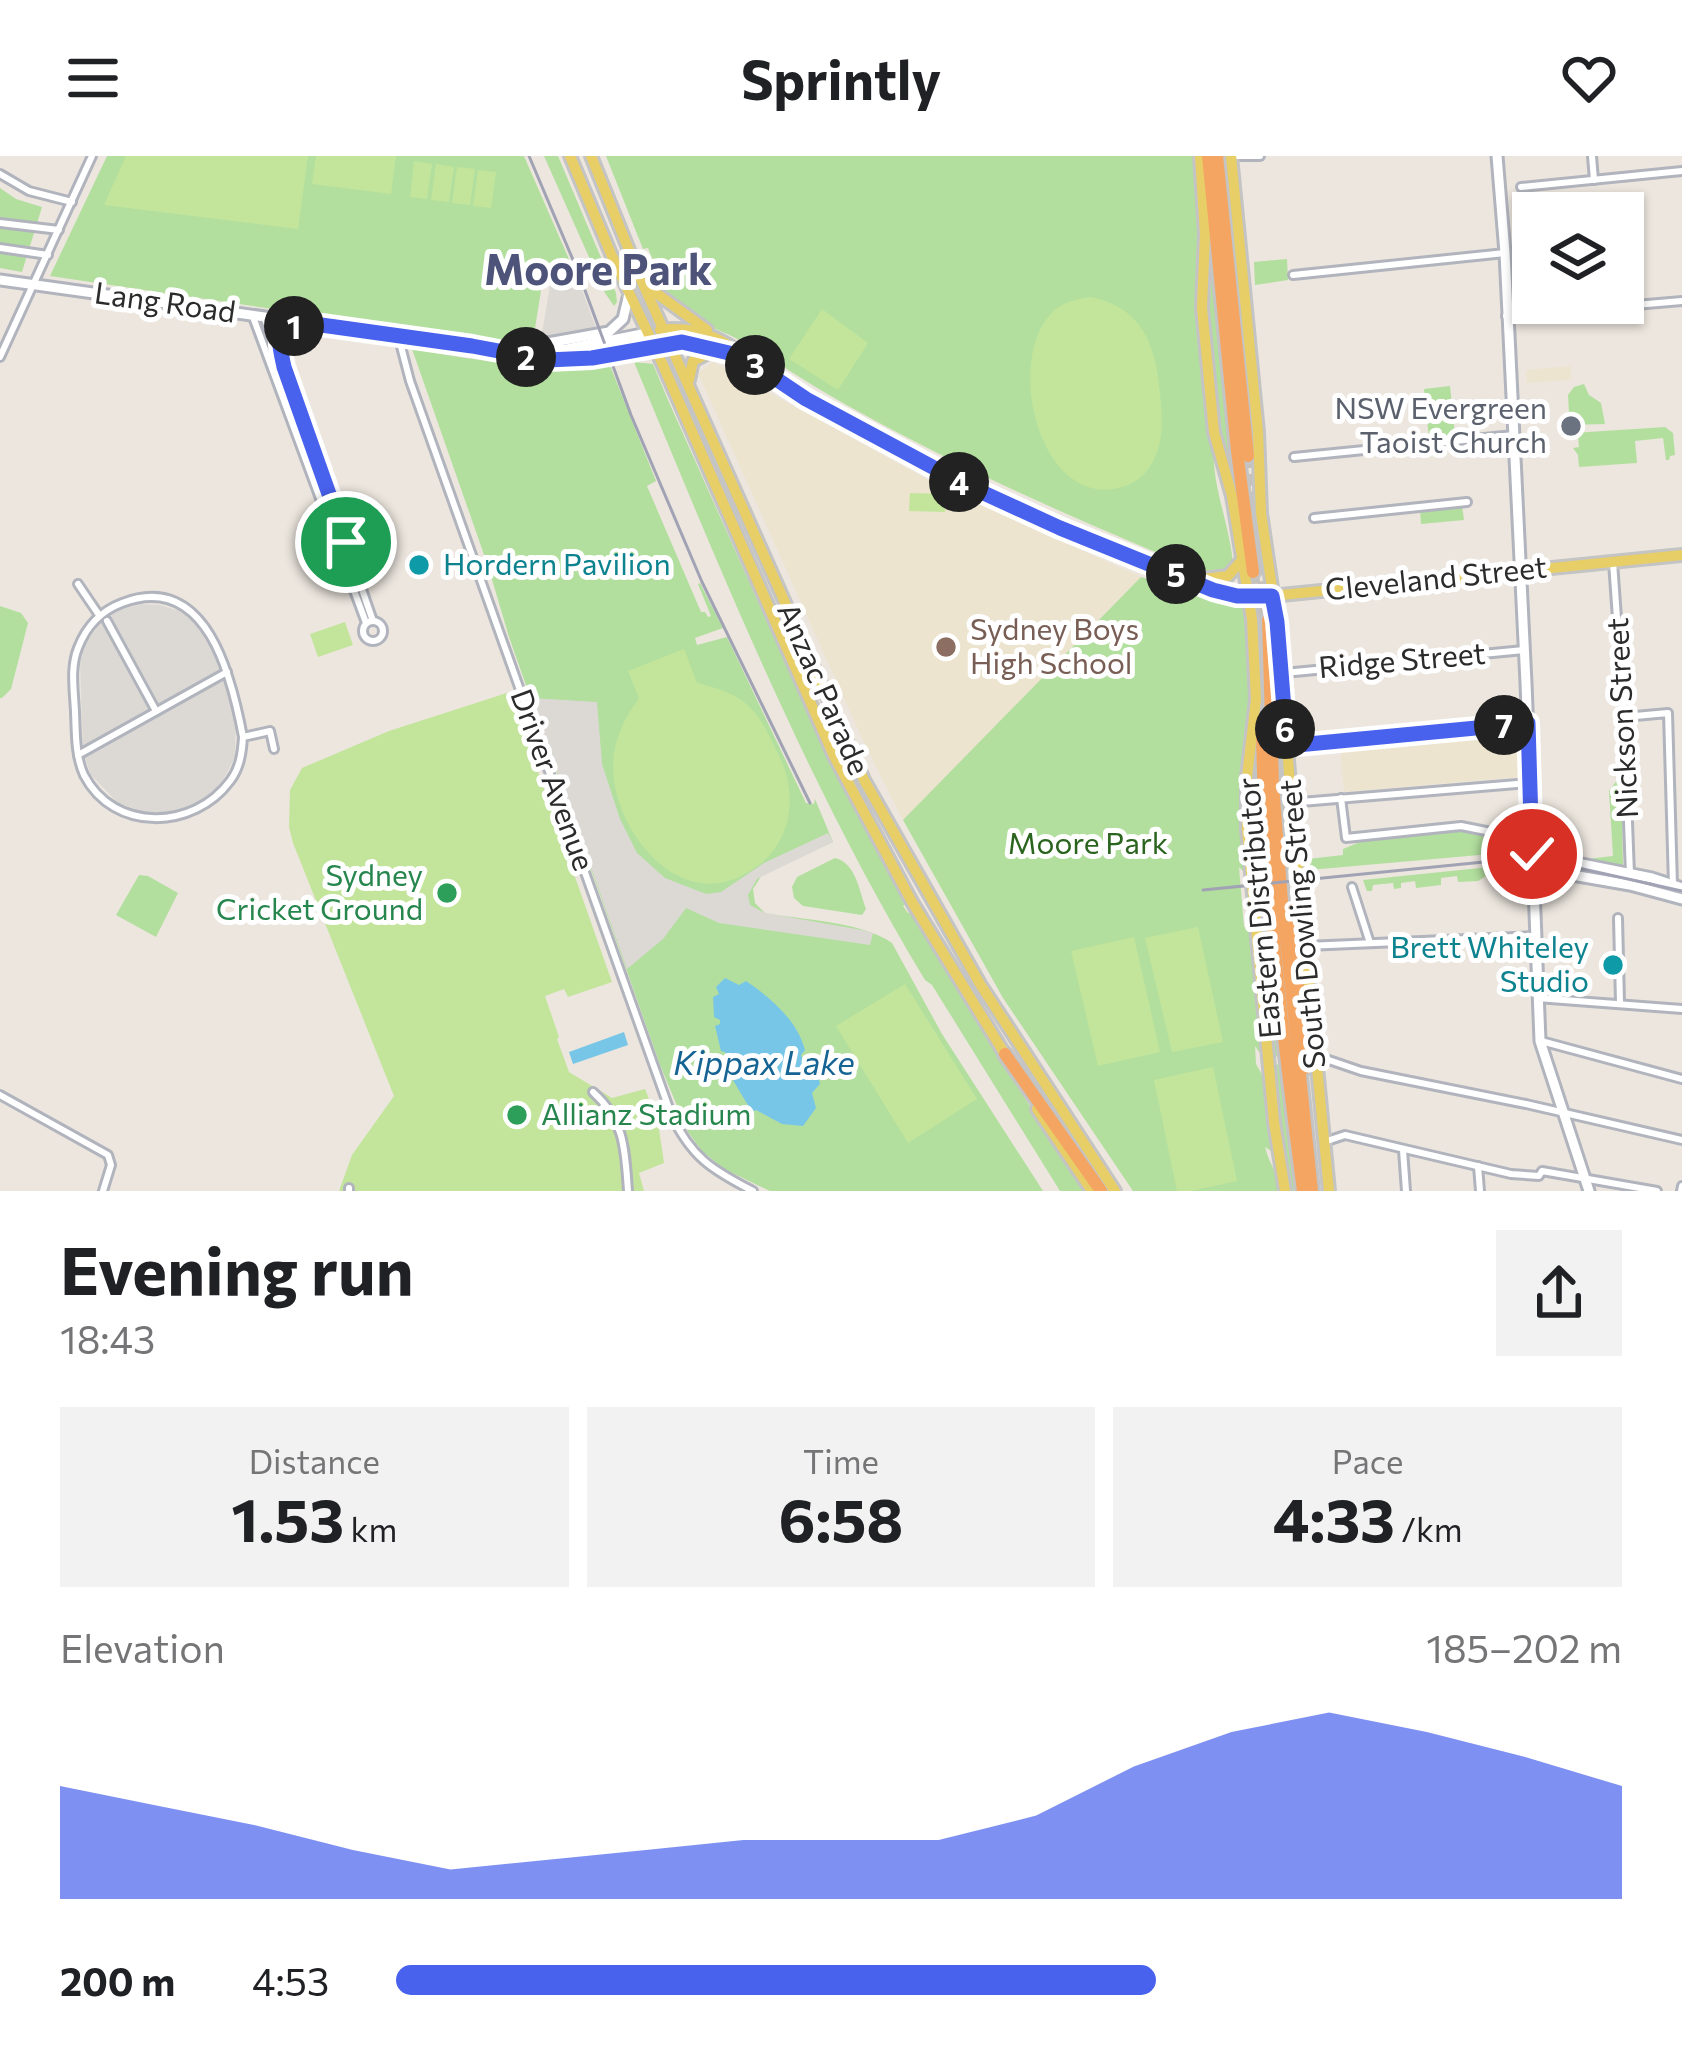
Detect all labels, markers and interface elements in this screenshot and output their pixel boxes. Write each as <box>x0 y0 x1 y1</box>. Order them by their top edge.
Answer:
icon: menu <box>60 45 126 111</box>
text: Sprintly <box>741 45 941 111</box>
icon: heart <box>1556 45 1622 111</box>
map controls <box>1512 192 1644 324</box>
button: layers <box>1512 192 1644 324</box>
district label: Moore Park <box>484 242 712 294</box>
street label: Lang Road <box>92 272 238 329</box>
pin: 1 <box>264 296 324 356</box>
text: 1 <box>287 305 301 346</box>
pin: 2 <box>496 327 556 387</box>
pin: 3 <box>725 335 785 395</box>
text: 2 <box>517 336 535 377</box>
text: 3 <box>745 344 765 385</box>
place label: NSW Evergreen Taoist Church <box>1334 388 1547 459</box>
marker: NSW Evergreen Taoist Church <box>1558 413 1584 439</box>
pin: 4 <box>929 452 989 512</box>
text: 4 <box>949 461 969 502</box>
pin <box>295 491 397 593</box>
icon: arrive <box>313 509 379 575</box>
place label: Hordern Pavilion <box>443 544 671 581</box>
pin: 5 <box>1146 544 1206 604</box>
street label: Cleveland Street <box>1323 546 1548 607</box>
marker: Hordern Pavilion <box>406 552 432 578</box>
text: 5 <box>1166 553 1186 594</box>
street label: Anzac Parade <box>771 596 880 780</box>
place label: Sydney Boys High School <box>970 609 1139 680</box>
street label: Nickson Street <box>1597 617 1644 819</box>
street label: Ridge Street <box>1317 633 1487 684</box>
marker: Sydney Boys High School <box>933 634 959 660</box>
street label: Driver Avenue <box>504 683 604 875</box>
pin: 7 <box>1474 695 1534 755</box>
pin: 6 <box>1255 699 1315 759</box>
text: 7 <box>1495 704 1513 745</box>
text: 6 <box>1275 708 1295 749</box>
street label: Eastern Distributor <box>1228 776 1287 1040</box>
street label: South Dowling Street <box>1269 778 1332 1070</box>
pin <box>1481 803 1583 905</box>
icon: check <box>1499 821 1565 887</box>
park label: Moore Park <box>1008 823 1168 860</box>
place label: Sydney Cricket Ground <box>216 855 423 926</box>
marker: Sydney Cricket Ground <box>434 880 460 906</box>
place label: Brett Whiteley Studio <box>1390 927 1589 998</box>
marker: Brett Whiteley Studio <box>1600 952 1626 978</box>
water label: Kippax Lake <box>673 1041 855 1082</box>
place label: Allianz Stadium <box>541 1094 751 1131</box>
marker: Allianz Stadium <box>504 1102 530 1128</box>
text: Evening run <box>60 1228 414 1309</box>
button: share <box>1496 1230 1622 1356</box>
text: 18:43 <box>60 1314 155 1362</box>
text: Distance <box>249 1440 380 1481</box>
text: Time <box>803 1440 879 1481</box>
text: Pace <box>1332 1440 1404 1481</box>
text: 1.53 <box>231 1481 344 1554</box>
text: 6:58 <box>779 1481 903 1554</box>
text: 4:33 <box>1273 1481 1395 1554</box>
text: km <box>344 1508 397 1549</box>
text: /km <box>1395 1508 1463 1549</box>
text: Elevation <box>60 1623 225 1671</box>
text: 185–202 m <box>1426 1623 1622 1671</box>
text: 200 m <box>60 1956 175 2004</box>
text: 4:53 <box>252 1956 329 2004</box>

